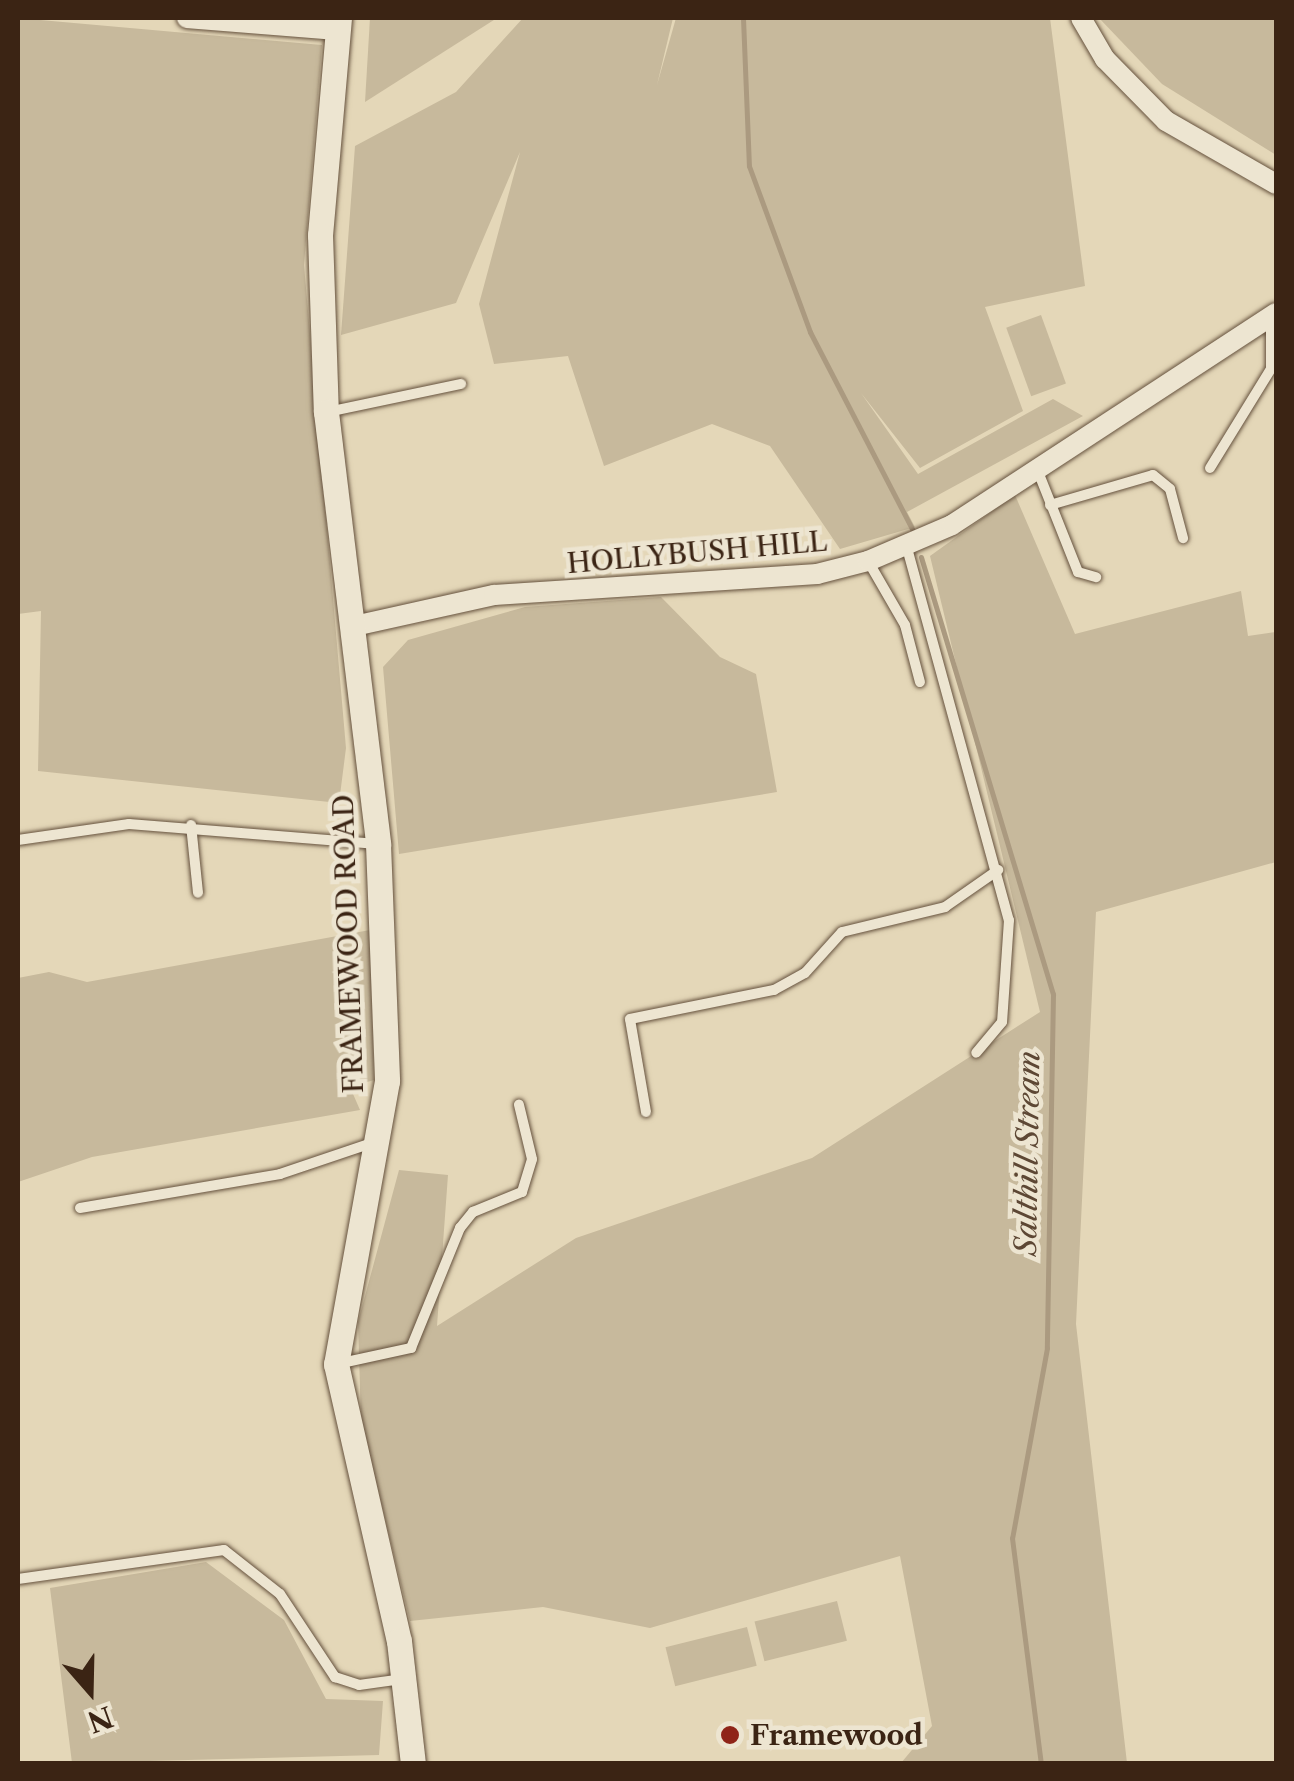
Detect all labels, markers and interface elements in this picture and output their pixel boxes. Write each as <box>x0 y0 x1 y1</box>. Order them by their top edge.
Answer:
street label: HOLLYBUSH HILL <box>565 524 829 580</box>
street label: FRAMEWOOD ROAD <box>326 794 370 1094</box>
water label: Salthill Stream <box>1008 1050 1048 1256</box>
north arrow <box>40 1641 140 1741</box>
text: N <box>83 1699 118 1739</box>
place label: Framewood <box>750 1718 923 1752</box>
marker: Framewood <box>719 1724 741 1746</box>

